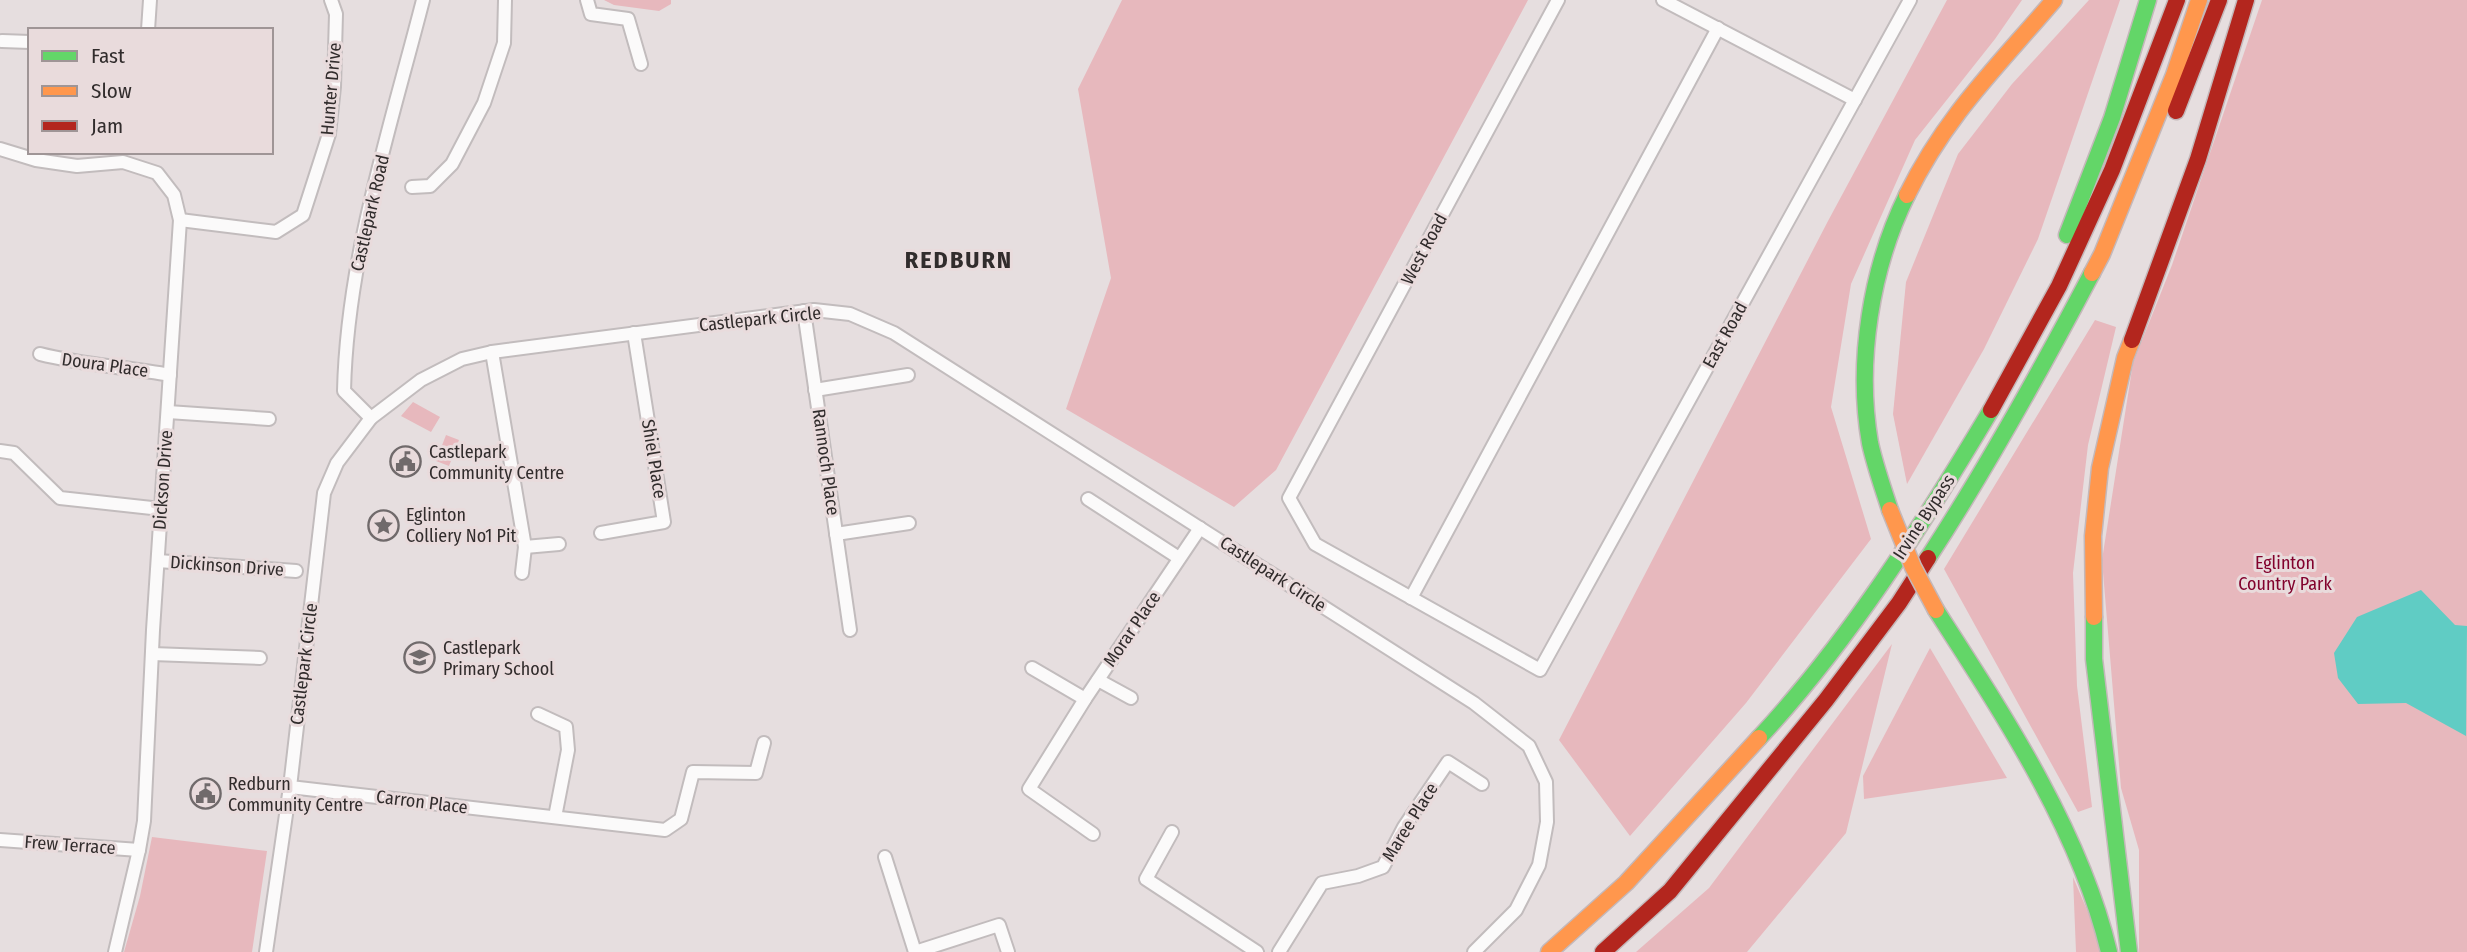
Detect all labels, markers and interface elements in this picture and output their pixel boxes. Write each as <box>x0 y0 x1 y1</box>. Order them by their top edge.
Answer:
legend <box>28 28 273 154</box>
street label: Hunter Drive <box>316 42 346 136</box>
text: Fast <box>91 43 125 69</box>
text: Slow <box>91 78 132 104</box>
text: Jam <box>91 113 123 139</box>
street label: Castlepark Road <box>346 153 394 273</box>
street label: West Road <box>1396 210 1452 288</box>
district label: REDBURN <box>905 246 1013 274</box>
street label: East Road <box>1698 298 1752 372</box>
street label: Castlepark Circle <box>698 302 822 336</box>
street label: Doura Place <box>60 348 150 382</box>
street label: Rannoch Place <box>808 407 844 517</box>
street label: Shiel Place <box>637 418 671 500</box>
street label: Dickson Drive <box>149 429 177 531</box>
place label: Castlepark Community Centre <box>429 441 564 484</box>
public building icon: Castlepark Community Centre <box>389 445 423 479</box>
street label: Irvine Bypass <box>1888 470 1960 564</box>
place label: Eglinton Colliery No1 Pit <box>406 504 516 547</box>
place icon: Eglinton Colliery No1 Pit <box>366 508 400 542</box>
street label: Castlepark Circle <box>1216 531 1330 617</box>
street label: Dickinson Drive <box>169 551 285 581</box>
park label: Eglinton Country Park <box>2238 552 2332 595</box>
street label: Morar Place <box>1099 587 1165 671</box>
street label: Castlepark Circle <box>286 602 322 726</box>
place label: Castlepark Primary School <box>443 637 554 680</box>
school or university icon: Castlepark Primary School <box>403 641 437 675</box>
place label: Redburn Community Centre <box>228 773 363 816</box>
public building icon: Redburn Community Centre <box>188 777 222 811</box>
street label: Maree Place <box>1377 779 1443 865</box>
street label: Carron Place <box>375 785 469 819</box>
street label: Frew Terrace <box>24 831 116 859</box>

